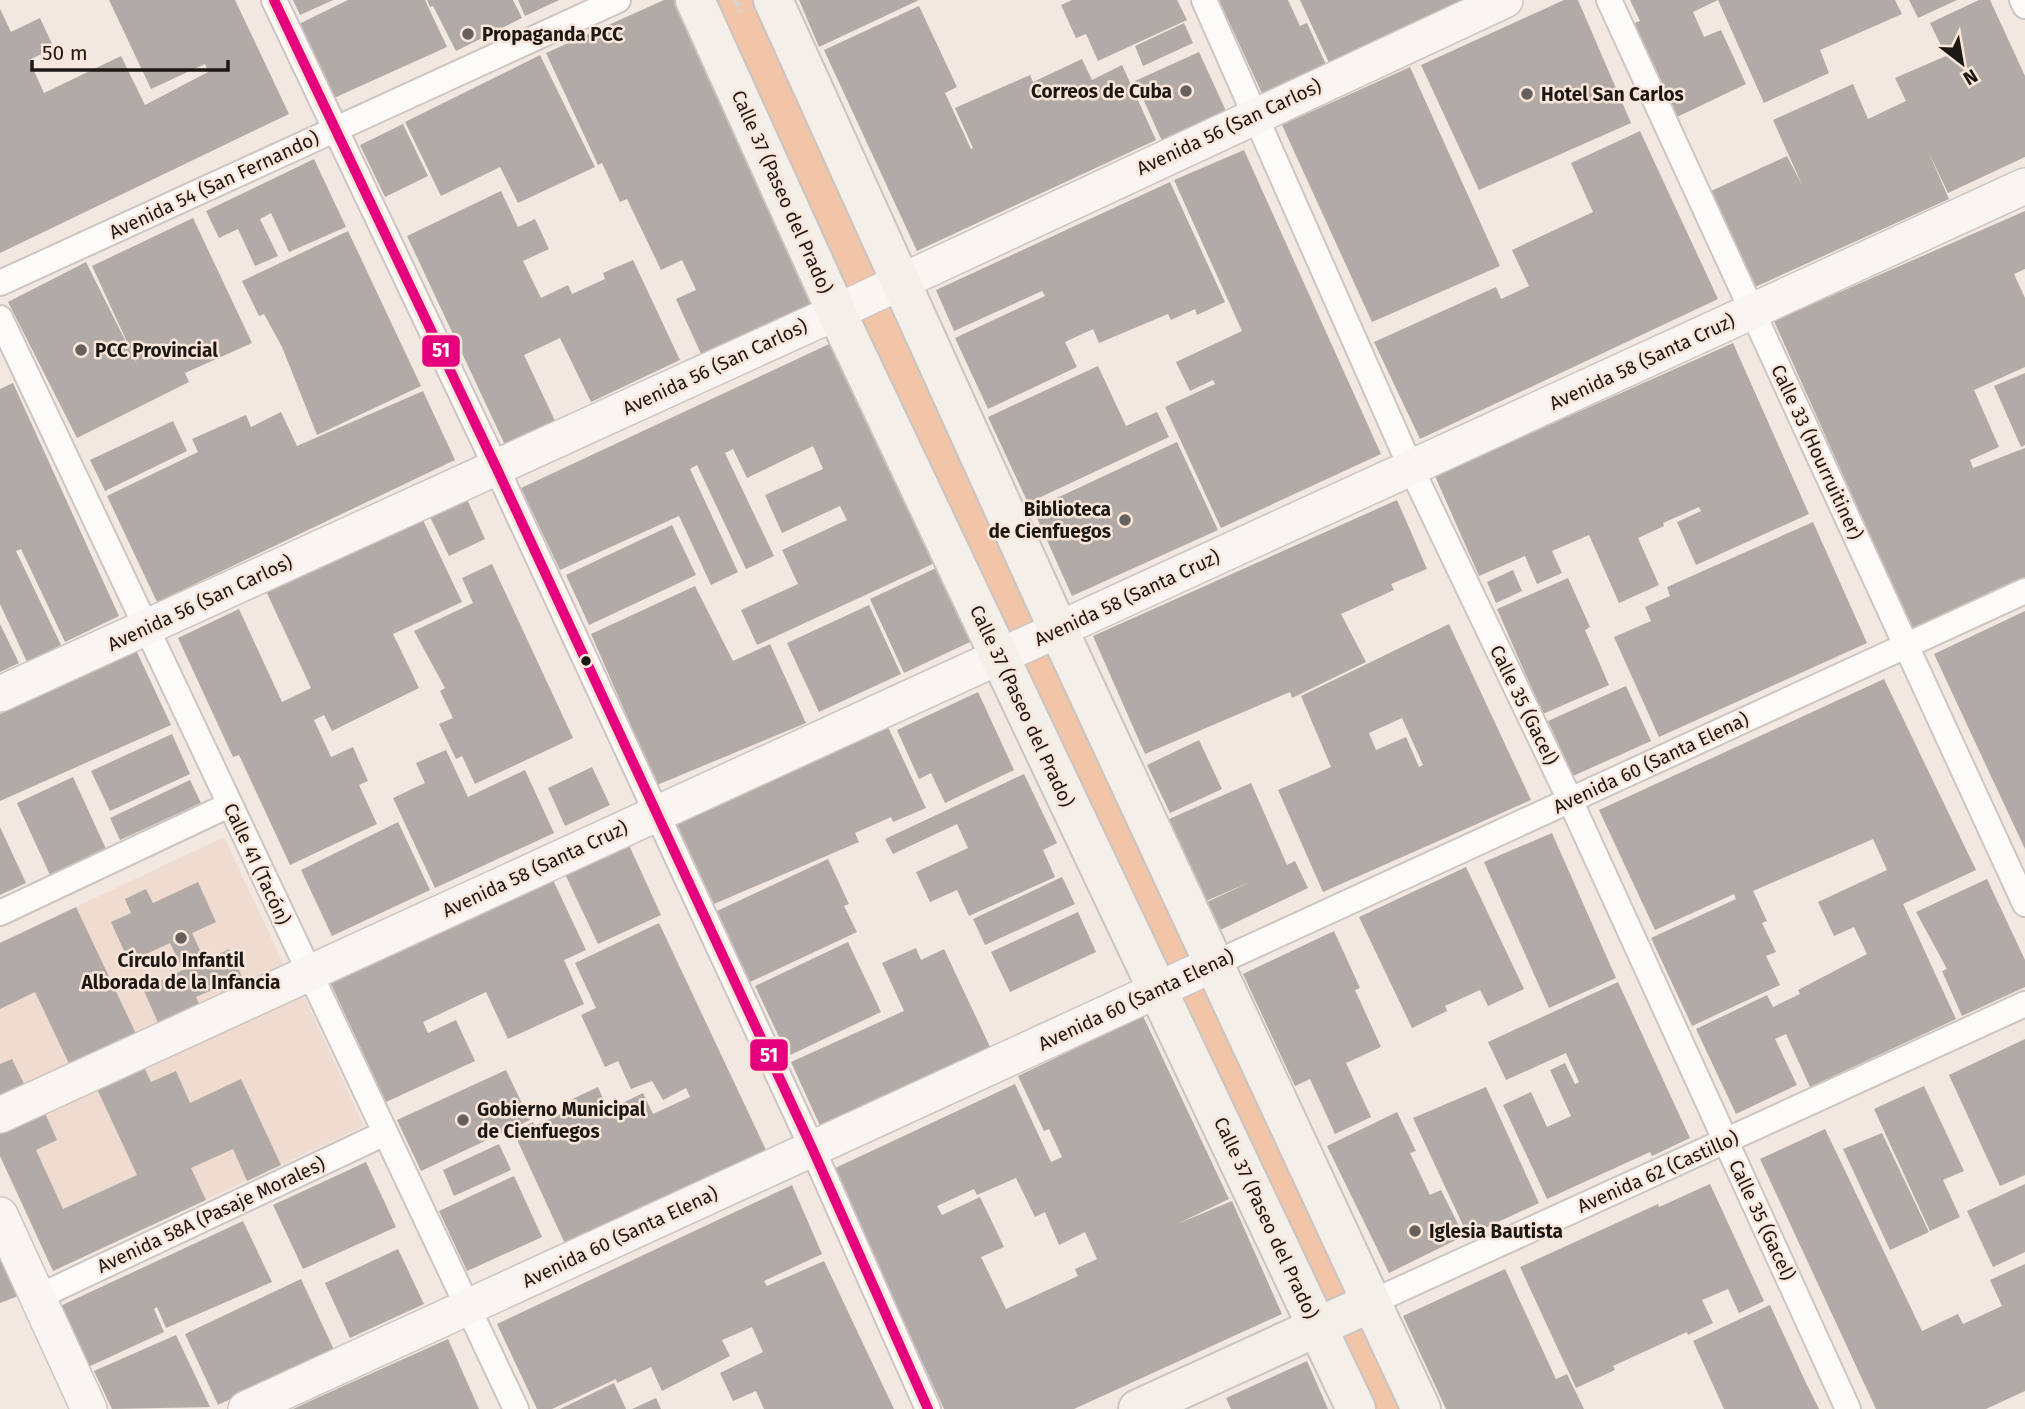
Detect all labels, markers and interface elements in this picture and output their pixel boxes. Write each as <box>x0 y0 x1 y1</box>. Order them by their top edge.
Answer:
place label: Propaganda PCC <box>482 23 623 46</box>
marker: Propaganda PCC <box>460 26 476 42</box>
scale bar <box>32 28 228 72</box>
north arrow <box>1927 28 1997 98</box>
text: 50 m <box>42 40 88 66</box>
text: N <box>1959 64 1982 90</box>
street label: Avenida 56 (San Carlos) <box>1133 74 1325 180</box>
place label: Correos de Cuba <box>1031 80 1172 103</box>
marker: Correos de Cuba <box>1178 83 1194 99</box>
place label: Hotel San Carlos <box>1541 83 1684 106</box>
marker: Hotel San Carlos <box>1519 86 1535 102</box>
street label: Calle 37 (Paseo del Prado) <box>727 87 837 297</box>
street label: Avenida 54 (San Fernando) <box>105 126 323 244</box>
street label: Avenida 58 (Santa Cruz) <box>1546 309 1738 415</box>
street label: Avenida 56 (San Carlos) <box>619 314 811 420</box>
line badge: 51 <box>421 334 461 368</box>
place label: PCC Provincial <box>95 339 218 362</box>
text: 51 <box>432 339 450 362</box>
marker: PCC Provincial <box>73 342 89 358</box>
street label: Calle 33 (Hourruitiner) <box>1766 361 1868 543</box>
place label: Biblioteca de Cienfuegos <box>988 498 1111 543</box>
marker: Biblioteca de Cienfuegos <box>1117 512 1133 528</box>
street label: Avenida 58 (Santa Cruz) <box>1031 545 1223 651</box>
street label: Avenida 56 (San Carlos) <box>104 550 296 656</box>
street label: Calle 37 (Paseo del Prado) <box>965 601 1079 811</box>
street label: Calle 35 (Gacel) <box>1485 641 1563 769</box>
unlabelled marker <box>579 654 593 668</box>
street label: Avenida 60 (Santa Elena) <box>1550 708 1752 818</box>
street label: Calle 41 (Tacón) <box>219 799 295 929</box>
street label: Avenida 58 (Santa Cruz) <box>439 816 631 922</box>
marker: Círculo Infantil Alborada de la Infancia <box>173 930 189 946</box>
street label: Avenida 60 (Santa Elena) <box>1035 945 1237 1055</box>
place label: Círculo Infantil Alborada de la Infancia <box>81 949 280 994</box>
line badge: 51 <box>749 1038 789 1072</box>
text: 51 <box>760 1044 778 1067</box>
place label: Gobierno Municipal de Cienfuegos <box>477 1098 646 1143</box>
marker: Gobierno Municipal de Cienfuegos <box>455 1112 471 1128</box>
street label: Calle 37 (Paseo del Prado) <box>1209 1113 1323 1323</box>
street label: Avenida 62 (Castillo) <box>1574 1126 1742 1218</box>
street label: Avenida 58A (Pasaje Morales) <box>93 1152 329 1278</box>
street label: Calle 35 (Gacel) <box>1724 1156 1800 1284</box>
street label: Avenida 60 (Santa Elena) <box>519 1182 721 1292</box>
place label: Iglesia Bautista <box>1429 1220 1563 1243</box>
marker: Iglesia Bautista <box>1407 1223 1423 1239</box>

